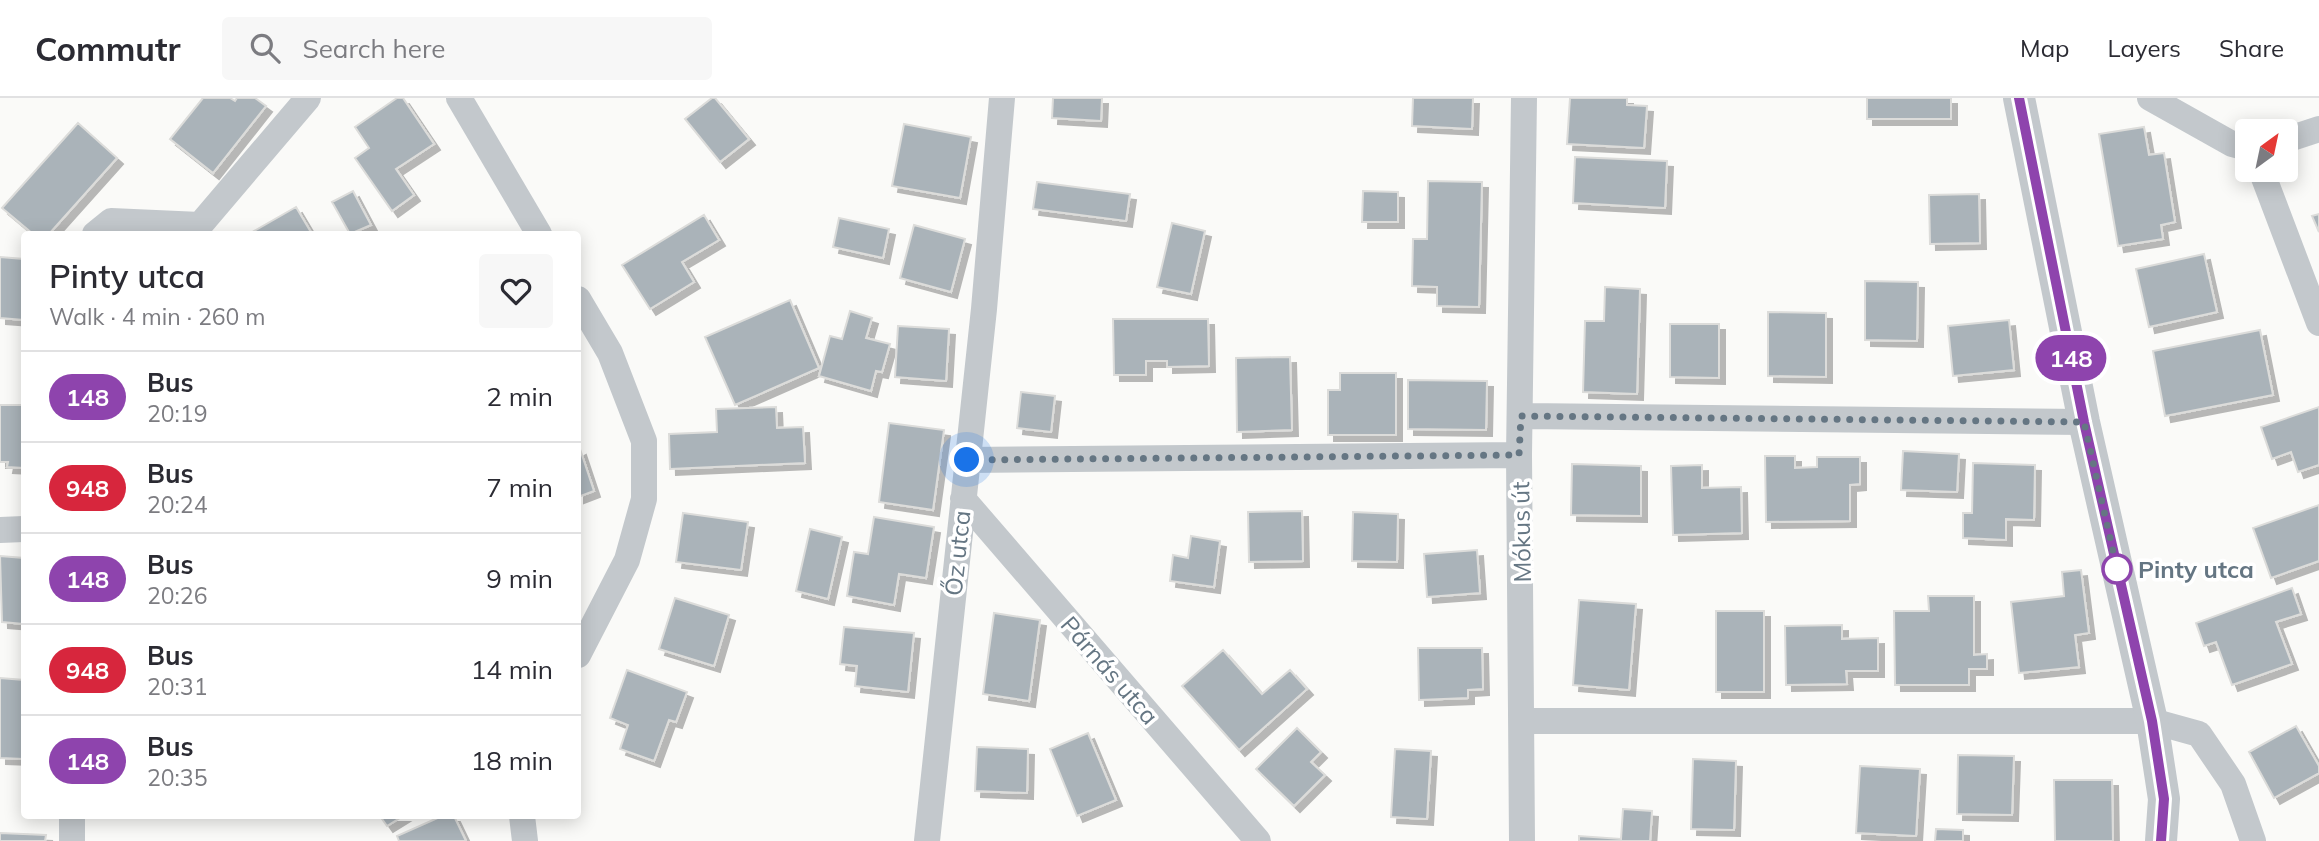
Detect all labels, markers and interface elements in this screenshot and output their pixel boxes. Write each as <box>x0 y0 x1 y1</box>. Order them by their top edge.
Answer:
search box <box>222 17 712 80</box>
text: Commutr <box>35 28 180 69</box>
icon: search <box>246 29 284 67</box>
text: Search here <box>302 32 445 65</box>
text: Map <box>2020 33 2069 63</box>
text: Layers <box>2107 33 2181 63</box>
text: Share <box>2219 33 2284 63</box>
north arrow <box>2235 119 2298 182</box>
map controls <box>2235 119 2298 182</box>
button: heart <box>479 254 553 328</box>
text: Pinty utca <box>49 255 205 296</box>
text: Walk · 4 min · 260 m <box>49 302 266 331</box>
line badge: 148 <box>2031 335 2111 381</box>
text: 148 <box>2049 343 2093 373</box>
text: Bus <box>147 366 193 399</box>
text: 2 min <box>486 380 553 413</box>
text: 148 <box>66 382 109 412</box>
text: 20:19 <box>147 399 207 428</box>
your location <box>949 442 984 477</box>
text: Bus <box>147 457 193 490</box>
text: 7 min <box>486 471 553 504</box>
text: 948 <box>66 473 109 503</box>
street label: Mókus út <box>1505 481 1537 583</box>
text: 20:24 <box>147 490 207 519</box>
street label: Őz utca <box>938 509 976 597</box>
text: Bus <box>147 548 193 581</box>
marker: Pinty utca <box>2102 554 2132 584</box>
place label: Pinty utca <box>2138 554 2254 584</box>
text: 9 min <box>486 562 553 595</box>
text: 148 <box>66 564 109 594</box>
text: 20:26 <box>147 581 207 610</box>
street label: Párnás utca <box>1055 610 1165 730</box>
text: Bus <box>147 639 193 672</box>
text: 14 min <box>471 653 553 686</box>
text: 948 <box>66 655 109 685</box>
text: 20:31 <box>147 672 207 701</box>
text: Bus <box>147 730 193 763</box>
text: 18 min <box>471 744 553 777</box>
text: 148 <box>66 746 109 776</box>
text: 20:35 <box>147 763 207 792</box>

